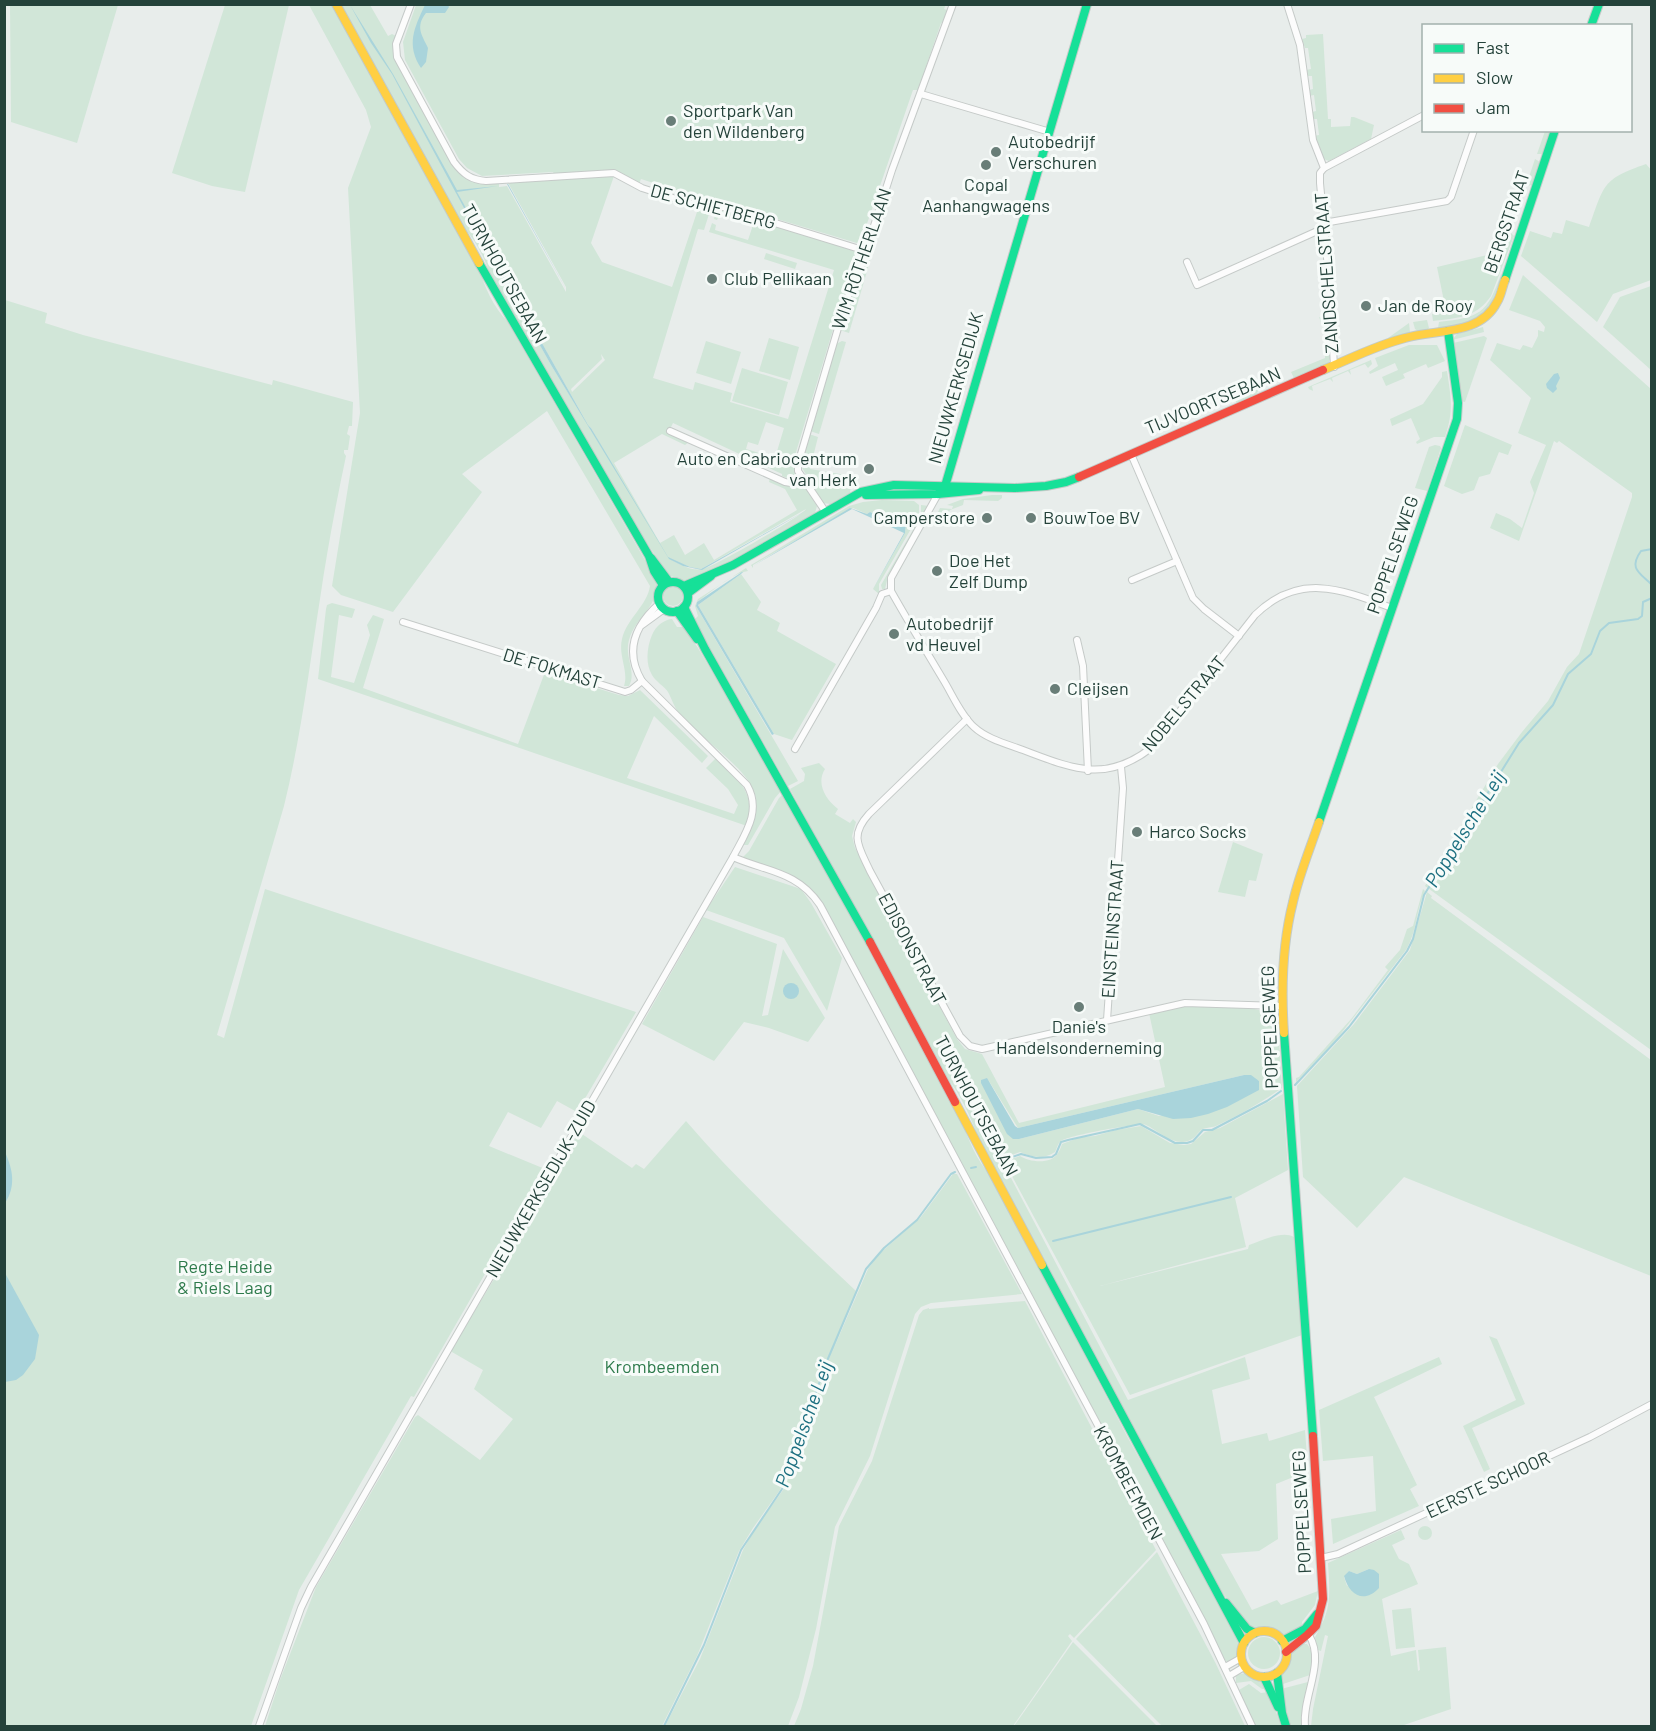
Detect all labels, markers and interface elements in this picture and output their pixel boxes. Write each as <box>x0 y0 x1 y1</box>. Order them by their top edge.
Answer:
legend <box>1422 24 1632 132</box>
text: Fast <box>1476 36 1510 58</box>
text: Slow <box>1476 66 1513 88</box>
text: Jam <box>1476 96 1510 118</box>
place label: Sportpark Van den Wildenberg <box>683 99 805 142</box>
marker: Sportpark Van den Wildenberg <box>664 114 678 128</box>
place label: Autobedrijf Verschuren <box>1008 130 1097 173</box>
marker: Autobedrijf Verschuren <box>989 145 1003 159</box>
marker: Copal Aanhangwagens <box>979 158 993 172</box>
street label: BERGSTRAAT <box>1478 167 1534 276</box>
place label: Copal Aanhangwagens <box>922 173 1050 216</box>
street label: DE SCHIETBERG <box>648 179 778 233</box>
street label: WIM RÖTHERLAAN <box>827 185 896 332</box>
street label: ZANDSCHELSTRAAT <box>1309 192 1343 354</box>
street label: TURNHOUTSEBAAN <box>457 200 552 347</box>
place label: Club Pellikaan <box>724 267 832 289</box>
marker: Club Pellikaan <box>705 272 719 286</box>
place label: Jan de Rooy <box>1378 294 1472 316</box>
marker: Jan de Rooy <box>1359 299 1373 313</box>
street label: NIEUWKERKSEDIJK <box>923 309 987 466</box>
street label: TIJVOORTSEBAAN <box>1141 362 1284 439</box>
place label: Auto en Cabriocentrum van Herk <box>677 447 857 490</box>
marker: Auto en Cabriocentrum van Herk <box>862 462 876 476</box>
street label: POPPELSEWEG <box>1362 493 1423 617</box>
place label: Camperstore <box>873 506 975 528</box>
place label: BouwToe BV <box>1043 506 1141 528</box>
marker: Camperstore <box>980 511 994 525</box>
marker: BouwToe BV <box>1024 511 1038 525</box>
place label: Doe Het Zelf Dump <box>949 549 1028 592</box>
marker: Doe Het Zelf Dump <box>930 564 944 578</box>
place label: Autobedrijf vd Heuvel <box>906 612 994 655</box>
marker: Autobedrijf vd Heuvel <box>887 627 901 641</box>
street label: DE FOKMAST <box>501 643 604 693</box>
street label: NOBELSTRAAT <box>1137 651 1230 756</box>
place label: Cleijsen <box>1067 677 1129 699</box>
marker: Cleijsen <box>1048 682 1062 696</box>
water label: Poppelsche Leij <box>1419 766 1510 891</box>
place label: Harco Socks <box>1149 820 1246 842</box>
marker: Harco Socks <box>1130 825 1144 839</box>
street label: EINSTEINSTRAAT <box>1096 859 1128 999</box>
street label: EDISONSTRAAT <box>874 889 952 1008</box>
street label: POPPELSEWEG <box>1256 965 1282 1089</box>
marker: Danie's Handelsonderneming <box>1072 1000 1086 1014</box>
place label: Danie's Handelsonderneming <box>996 1015 1162 1058</box>
street label: TURNHOUTSEBAAN <box>930 1031 1023 1180</box>
street label: NIEUWKERKSEDIJK-ZUID <box>480 1096 600 1281</box>
park label: Regte Heide & Riels Laag <box>177 1255 273 1298</box>
park label: Krombeemden <box>605 1355 719 1377</box>
water label: Poppelsche Leij <box>769 1357 837 1490</box>
street label: KROMBEEMDEN <box>1090 1422 1168 1543</box>
street label: EERSTE SCHOOR <box>1422 1446 1553 1522</box>
street label: POPPELSEWEG <box>1287 1450 1315 1574</box>

